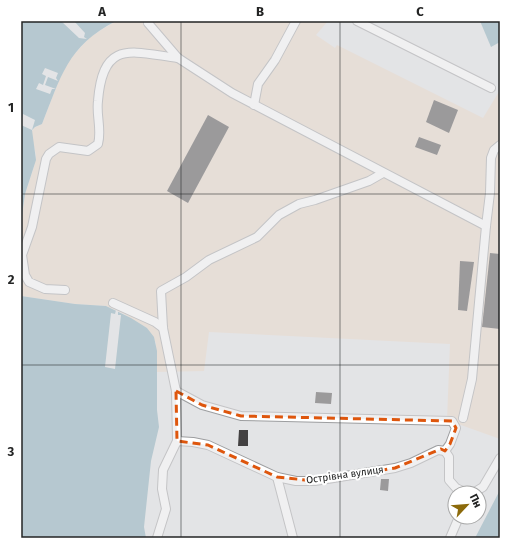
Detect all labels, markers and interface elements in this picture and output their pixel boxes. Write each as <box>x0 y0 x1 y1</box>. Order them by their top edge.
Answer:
text: A <box>97 4 106 19</box>
text: B <box>256 4 264 19</box>
text: C <box>416 4 424 19</box>
text: 1 <box>8 100 14 115</box>
text: 2 <box>8 272 15 287</box>
text: 3 <box>7 444 15 459</box>
street label: Острівна вулиця <box>305 463 384 486</box>
north arrow <box>447 485 487 525</box>
text: Пн <box>467 492 484 510</box>

